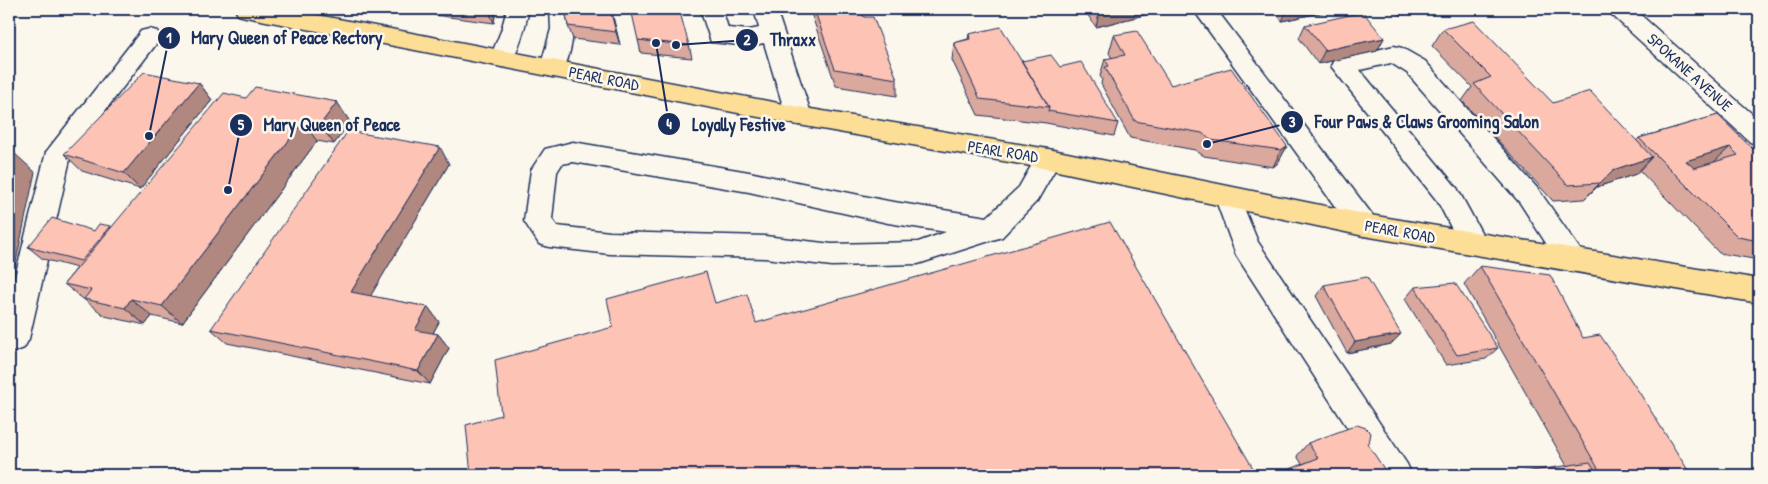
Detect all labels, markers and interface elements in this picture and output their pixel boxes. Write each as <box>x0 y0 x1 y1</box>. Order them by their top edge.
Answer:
callout: Mary Queen of Peace Rectory <box>156 22 392 55</box>
callout: Thraxx <box>735 24 826 57</box>
text: Mary Queen of Peace Rectory <box>191 25 383 51</box>
text: 1 <box>166 27 172 48</box>
text: Thraxx <box>769 27 816 52</box>
street label: SPOKANE AVENUE <box>1643 28 1737 116</box>
text: 2 <box>743 29 751 50</box>
street label: PEARL ROAD <box>567 60 641 96</box>
callout: Four Paws & Claws Grooming Salon <box>1280 105 1549 138</box>
callout: Mary Queen of Peace <box>229 108 410 141</box>
callout: Loyally Festive <box>657 108 796 141</box>
text: Four Paws & Claws Grooming Salon <box>1314 109 1539 135</box>
text: 3 <box>1289 111 1296 132</box>
text: Mary Queen of Peace <box>264 112 401 138</box>
text: Loyally Festive <box>692 112 787 138</box>
text: 4 <box>666 113 672 134</box>
text: 5 <box>238 114 245 135</box>
street label: PEARL ROAD <box>966 135 1040 167</box>
street label: PEARL ROAD <box>1363 214 1437 248</box>

